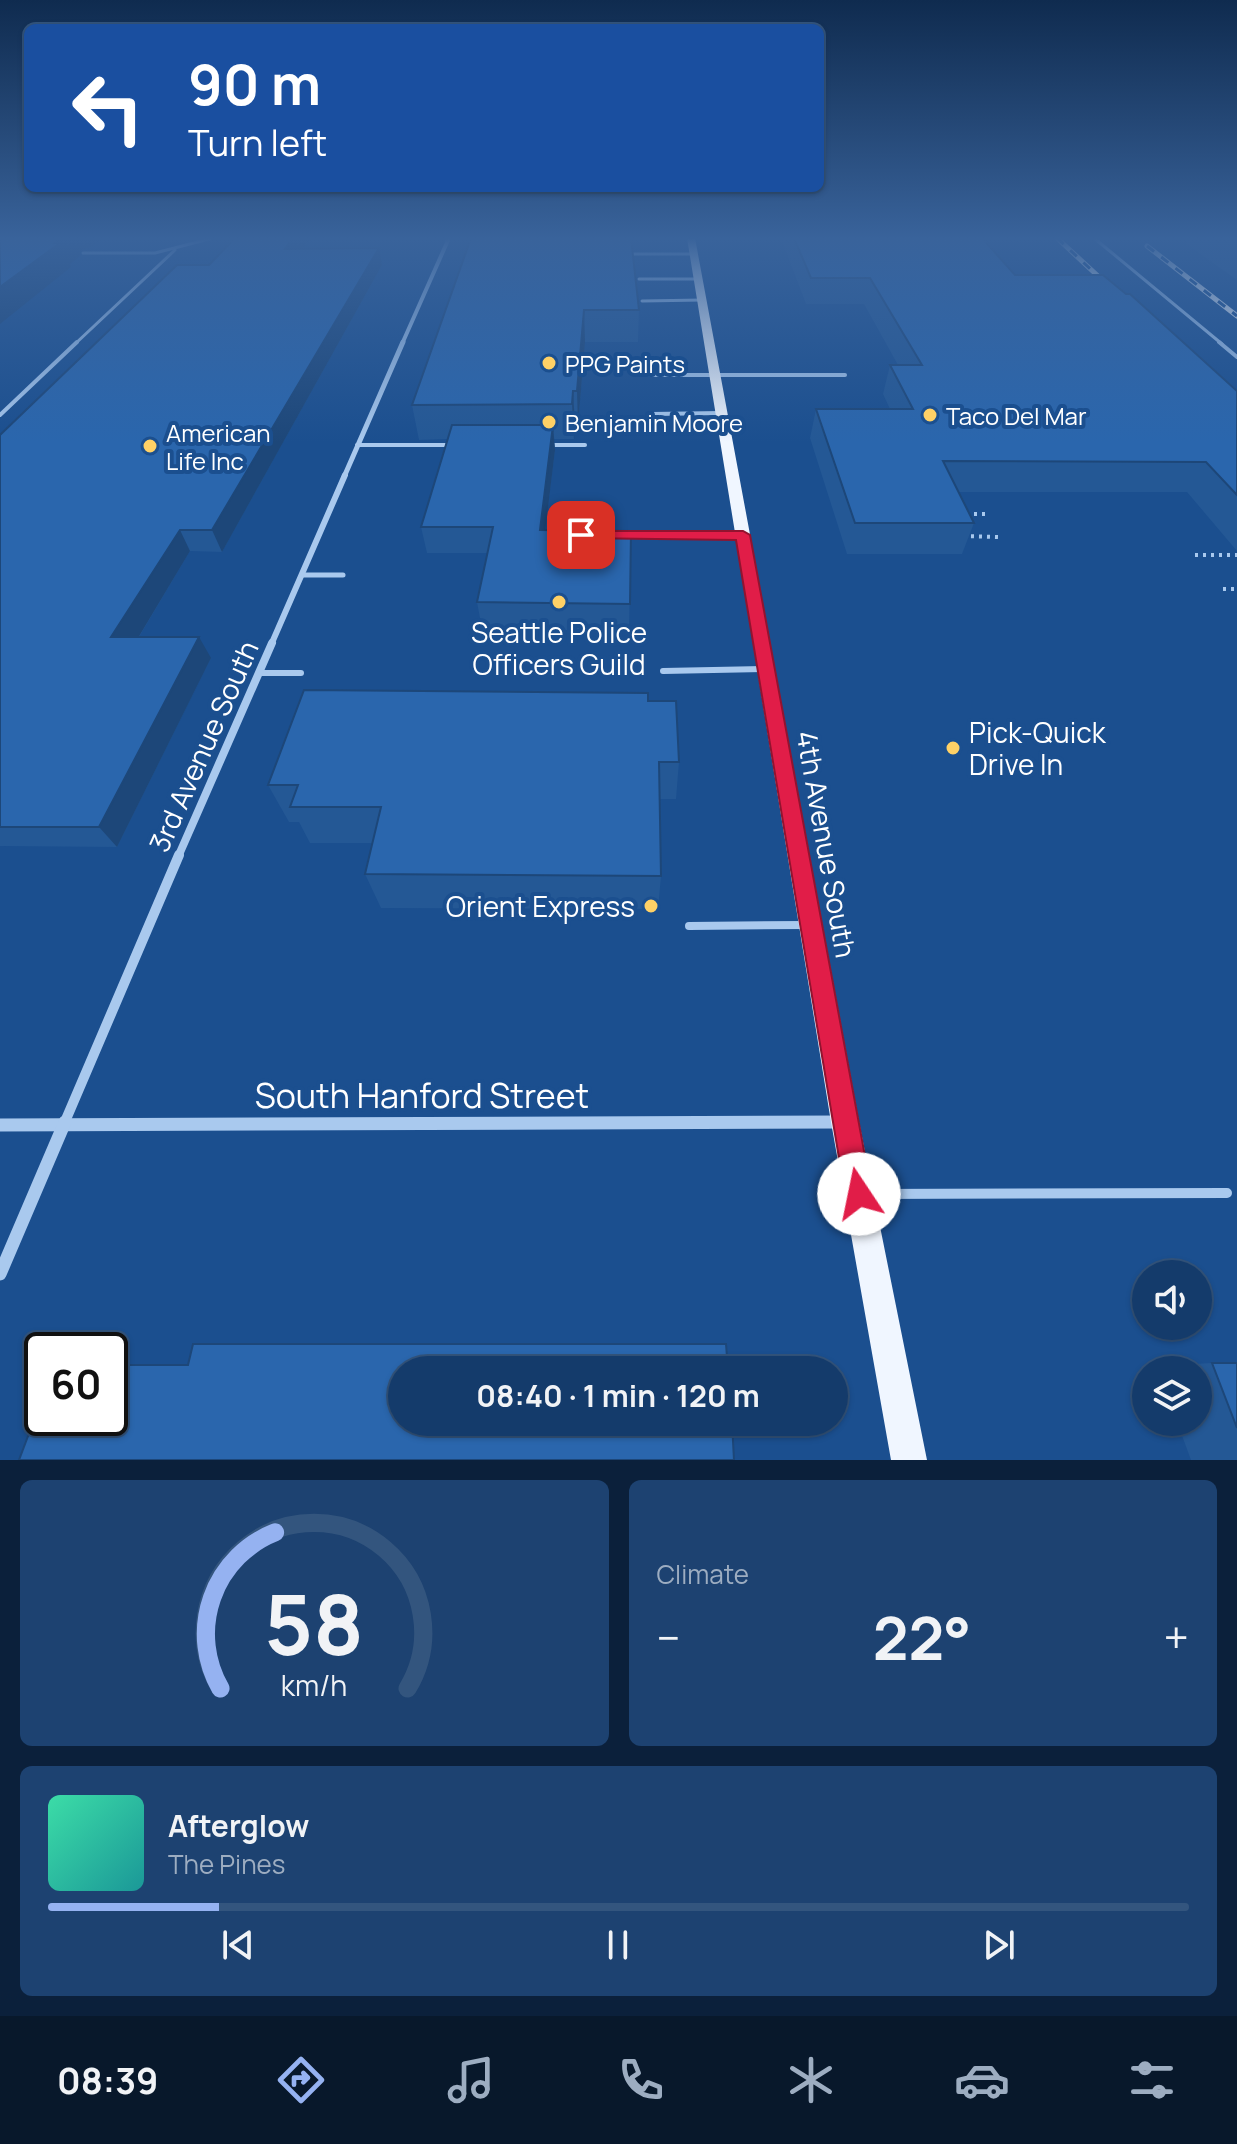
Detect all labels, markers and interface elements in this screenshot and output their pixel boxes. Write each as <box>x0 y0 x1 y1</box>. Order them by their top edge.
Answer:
text: 90 m <box>188 45 321 122</box>
icon: left <box>56 56 160 160</box>
text: Turn left <box>188 118 327 167</box>
place label: PPG Paints <box>565 347 685 380</box>
marker: PPG Paints <box>540 354 558 372</box>
place label: Taco Del Mar <box>946 399 1087 432</box>
place label: Benjamin Moore <box>565 406 743 439</box>
marker: Taco Del Mar <box>921 406 939 424</box>
marker: Benjamin Moore <box>540 413 558 431</box>
place label: American Life Inc <box>166 416 271 477</box>
marker: American Life Inc <box>141 437 159 455</box>
pin <box>547 501 615 569</box>
icon: arrive <box>559 513 603 557</box>
marker: Seattle Police Officers Guild <box>550 593 568 611</box>
place label: Seattle Police Officers Guild <box>471 613 647 683</box>
street label: 3rd Avenue South <box>139 634 267 858</box>
place label: Pick-Quick Drive In <box>969 713 1107 783</box>
street label: 4th Avenue South <box>788 728 866 960</box>
marker: Pick-Quick Drive In <box>944 739 962 757</box>
place label: Orient Express <box>446 887 635 925</box>
marker: Orient Express <box>642 897 660 915</box>
street label: South Hanford Street <box>255 1072 589 1118</box>
position arrow <box>817 1152 901 1236</box>
map controls <box>1132 1260 1212 1436</box>
button: sound <box>1132 1260 1212 1340</box>
speed limit sign: 60 <box>24 1332 128 1436</box>
button: layers <box>1132 1356 1212 1436</box>
text: 08:40 · 1 min · 120 m <box>476 1375 760 1416</box>
text: Climate <box>657 1556 749 1592</box>
text: 58 <box>264 1566 364 1680</box>
text: 22° <box>873 1596 971 1678</box>
text: − <box>657 1607 680 1667</box>
text: + <box>1164 1607 1189 1667</box>
text: km/h <box>281 1666 347 1705</box>
text: Afterglow <box>168 1805 309 1846</box>
text: The Pines <box>168 1846 285 1882</box>
icon: previous <box>216 1923 260 1967</box>
icon: pause <box>596 1923 640 1967</box>
icon: next <box>977 1923 1021 1967</box>
icon: directions <box>273 2052 329 2108</box>
icon: music <box>443 2052 499 2108</box>
icon: phone <box>613 2052 669 2108</box>
icon: climate <box>783 2052 839 2108</box>
icon: car <box>954 2052 1010 2108</box>
icon: filters <box>1124 2052 1180 2108</box>
text: 08:39 <box>57 2056 159 2105</box>

